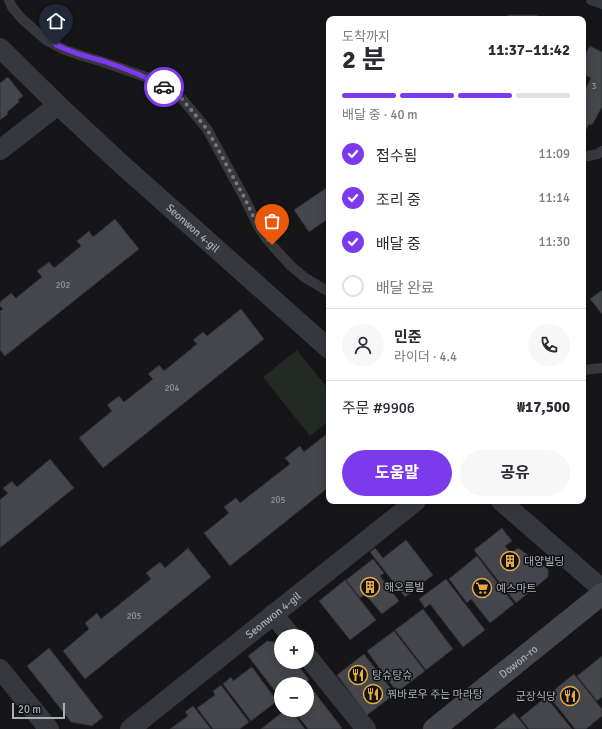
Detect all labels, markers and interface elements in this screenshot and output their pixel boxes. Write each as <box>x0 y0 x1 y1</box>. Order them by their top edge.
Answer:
pin <box>39 4 73 45</box>
icon: home <box>45 10 67 32</box>
text: 도착까지 <box>342 29 390 45</box>
text: 11:37–11:42 <box>488 41 570 59</box>
text: 2 분 <box>342 44 386 76</box>
courier <box>144 67 184 107</box>
icon: car <box>153 76 175 98</box>
house number: 3 <box>592 81 597 92</box>
text: 배달 중 · 40 m <box>342 107 418 123</box>
icon: check <box>342 143 364 165</box>
text: 11:09 <box>538 146 570 162</box>
text: 접수됨 <box>376 147 417 165</box>
icon: check <box>342 187 364 209</box>
text: 11:14 <box>538 190 570 206</box>
text: 조리 중 <box>376 191 421 209</box>
street label: Seonwon 4-gil <box>164 201 222 255</box>
pin <box>255 204 289 245</box>
icon: bag <box>261 210 283 232</box>
icon: check <box>342 231 364 253</box>
text: 11:30 <box>538 234 570 250</box>
text: 배달 중 <box>376 235 421 253</box>
text: 배달 완료 <box>376 279 435 297</box>
house number: 202 <box>56 280 70 291</box>
button: person <box>342 324 384 366</box>
button: phone <box>528 324 570 366</box>
text: 민준 <box>394 328 422 346</box>
text: 라이더 · 4.4 <box>394 349 457 365</box>
house number: 204 <box>165 383 179 394</box>
text: ₩17,500 <box>517 398 570 416</box>
text: 주문 #9906 <box>342 399 415 417</box>
button: 도움말 <box>342 450 452 496</box>
button: 공유 <box>460 450 570 496</box>
house number: 205 <box>271 495 285 506</box>
building icon: 대양빌딩 <box>499 550 521 572</box>
place label: 대양빌딩 <box>524 555 564 568</box>
building icon: 해오름빌 <box>359 576 381 598</box>
supermarket icon: 예스마트 <box>471 577 493 599</box>
place label: 해오름빌 <box>384 581 424 594</box>
place label: 예스마트 <box>496 582 536 595</box>
street label: Seonwon 4-gil <box>243 589 303 641</box>
house number: 205 <box>127 611 141 622</box>
map controls <box>274 629 314 717</box>
button: + <box>274 629 314 669</box>
street label: Dowon-ro <box>496 642 540 681</box>
restaurant icon: 탕슈탕슈 <box>347 664 369 686</box>
place label: 탕슈탕슈 <box>372 669 412 682</box>
button: − <box>274 677 314 717</box>
restaurant icon: 꿔바로우 주는 마라탕 <box>362 683 384 705</box>
restaurant icon: 군장식당 <box>559 685 581 707</box>
place label: 꿔바로우 주는 마라탕 <box>387 688 483 701</box>
place label: 군장식당 <box>516 690 556 703</box>
scale bar <box>12 701 65 720</box>
text: 20 m <box>18 703 41 716</box>

